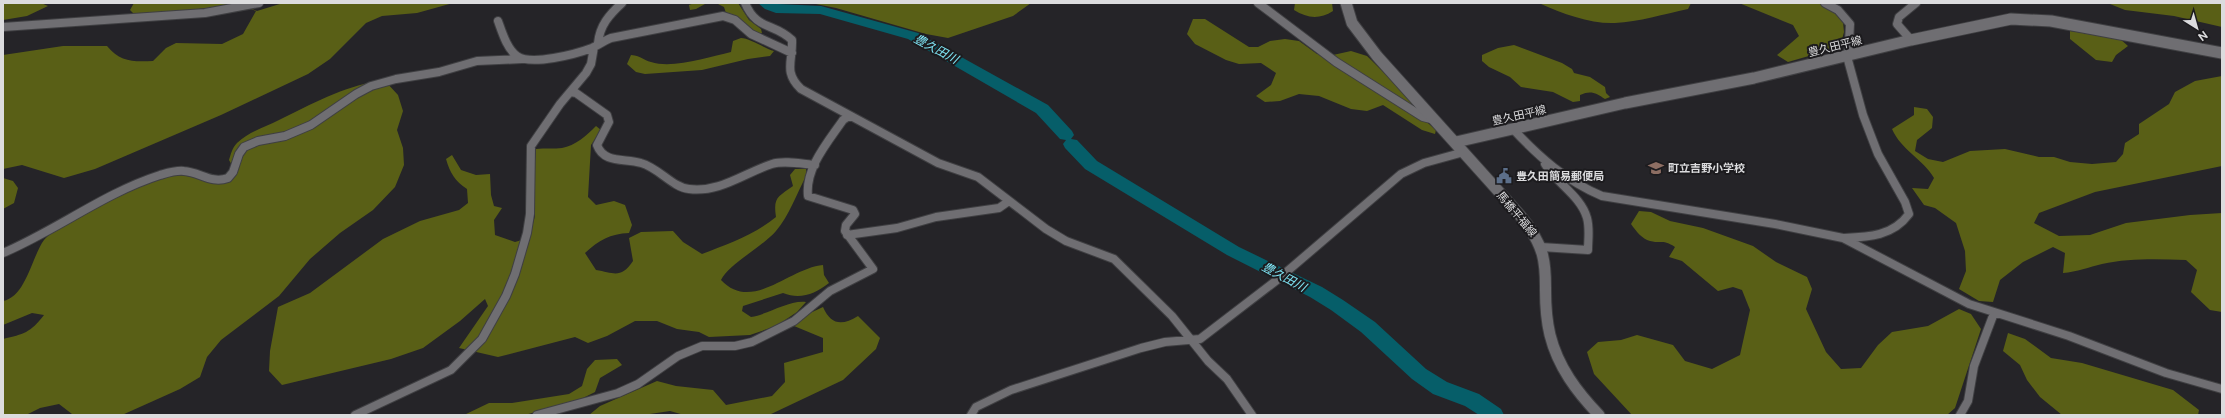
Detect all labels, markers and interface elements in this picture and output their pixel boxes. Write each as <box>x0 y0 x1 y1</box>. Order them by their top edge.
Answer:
north arrow <box>2177 8 2217 48</box>
text: N <box>2196 29 2210 43</box>
water label: 豊久田川 <box>912 32 962 67</box>
street label: 豊久田平線 <box>1807 34 1863 58</box>
street label: 豊久田平線 <box>1491 103 1547 127</box>
school or university icon: 町立吉野小学校 <box>1647 159 1665 177</box>
place label: 町立吉野小学校 <box>1668 162 1745 174</box>
public building icon: 豊久田簡易郵便局 <box>1495 167 1513 185</box>
place label: 豊久田簡易郵便局 <box>1516 170 1604 182</box>
street label: 馬橋平福線 <box>1495 189 1539 239</box>
water label: 豊久田川 <box>1260 260 1310 295</box>

